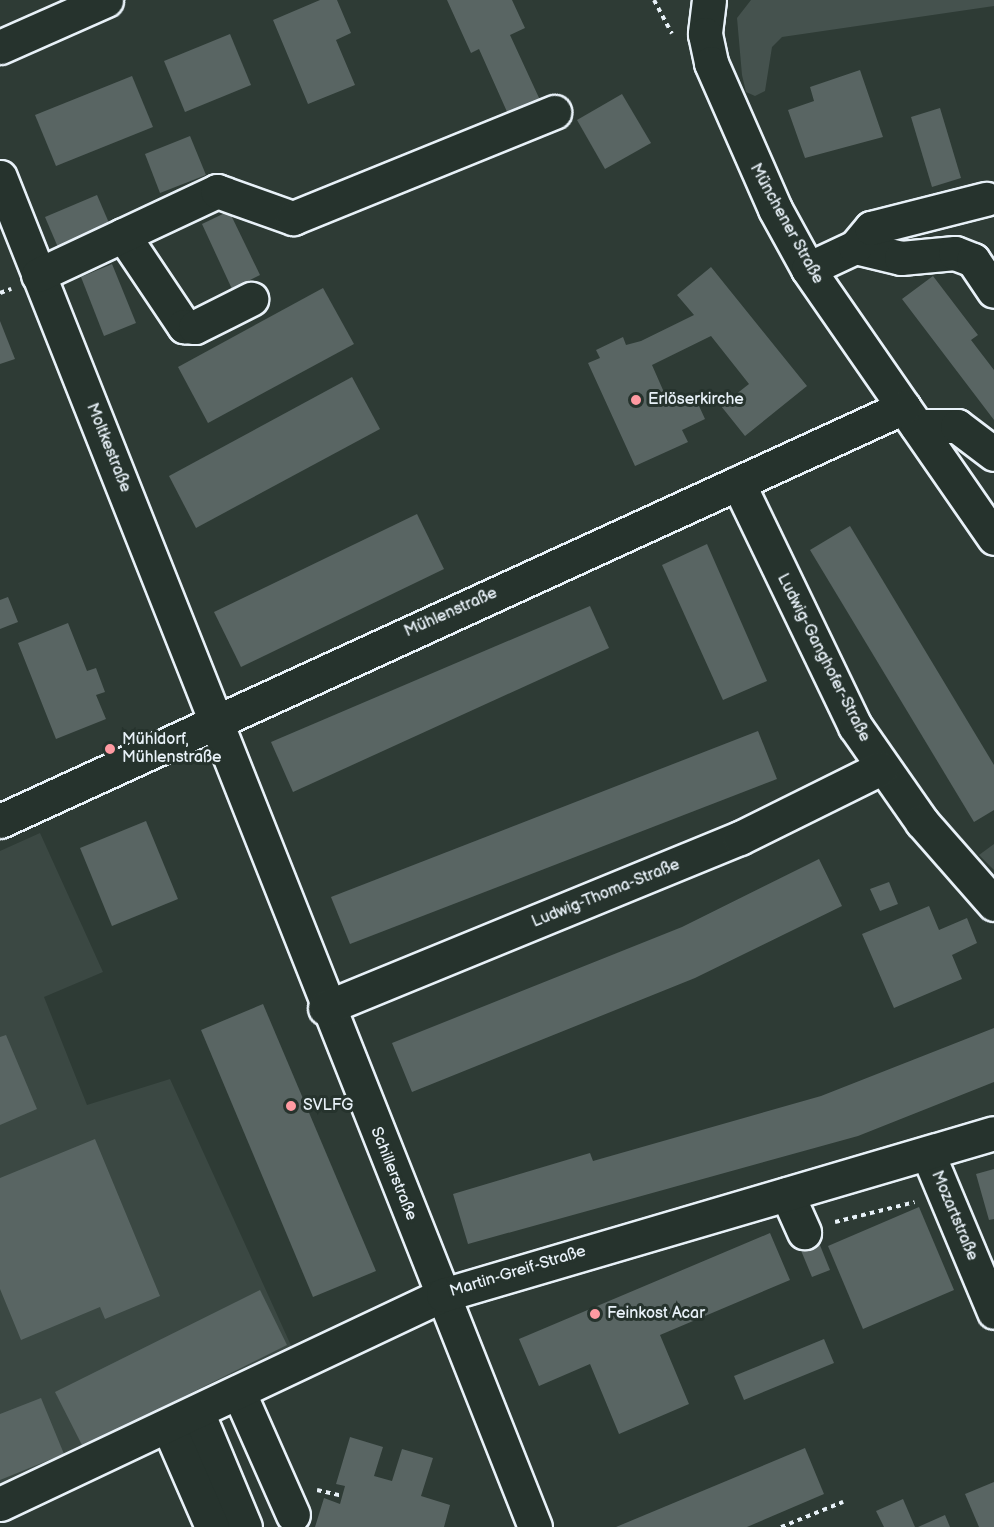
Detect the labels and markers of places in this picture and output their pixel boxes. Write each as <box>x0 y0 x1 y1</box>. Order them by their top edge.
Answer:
place label: Erlöserkirche <box>648 390 744 410</box>
marker: Erlöserkirche <box>629 393 643 407</box>
place label: Mühldorf, Mühlenstraße <box>122 730 221 768</box>
marker: Mühldorf, Mühlenstraße <box>103 742 117 756</box>
place label: SVLFG <box>303 1096 353 1116</box>
marker: SVLFG <box>284 1099 298 1113</box>
place label: Feinkost Acar <box>607 1304 705 1324</box>
marker: Feinkost Acar <box>588 1307 602 1321</box>

